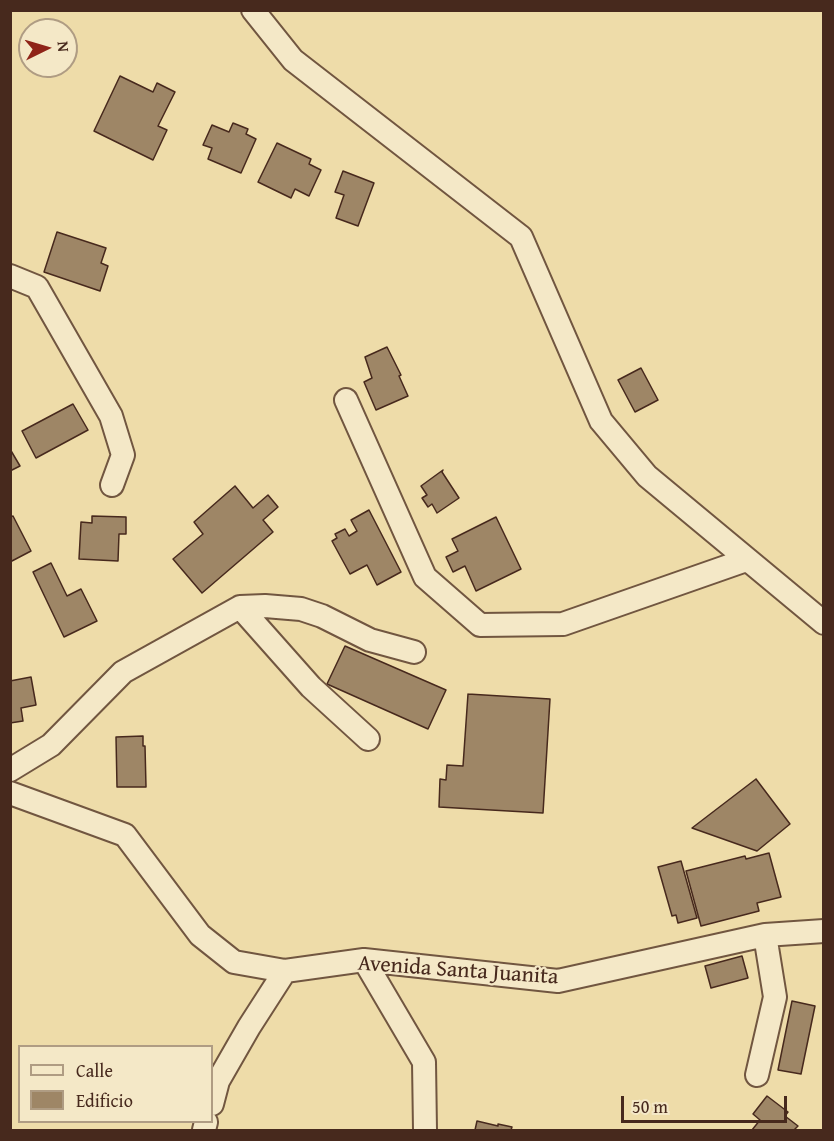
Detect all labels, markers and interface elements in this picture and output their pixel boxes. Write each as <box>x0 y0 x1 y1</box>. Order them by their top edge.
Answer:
north arrow <box>18 18 78 78</box>
text: N <box>52 40 76 53</box>
street label: Avenida Santa Juanita <box>357 951 559 991</box>
legend <box>18 1045 213 1123</box>
text: Calle <box>76 1057 113 1084</box>
scale bar <box>624 1084 790 1122</box>
text: Edificio <box>76 1087 133 1114</box>
text: 50 m <box>632 1093 668 1120</box>

